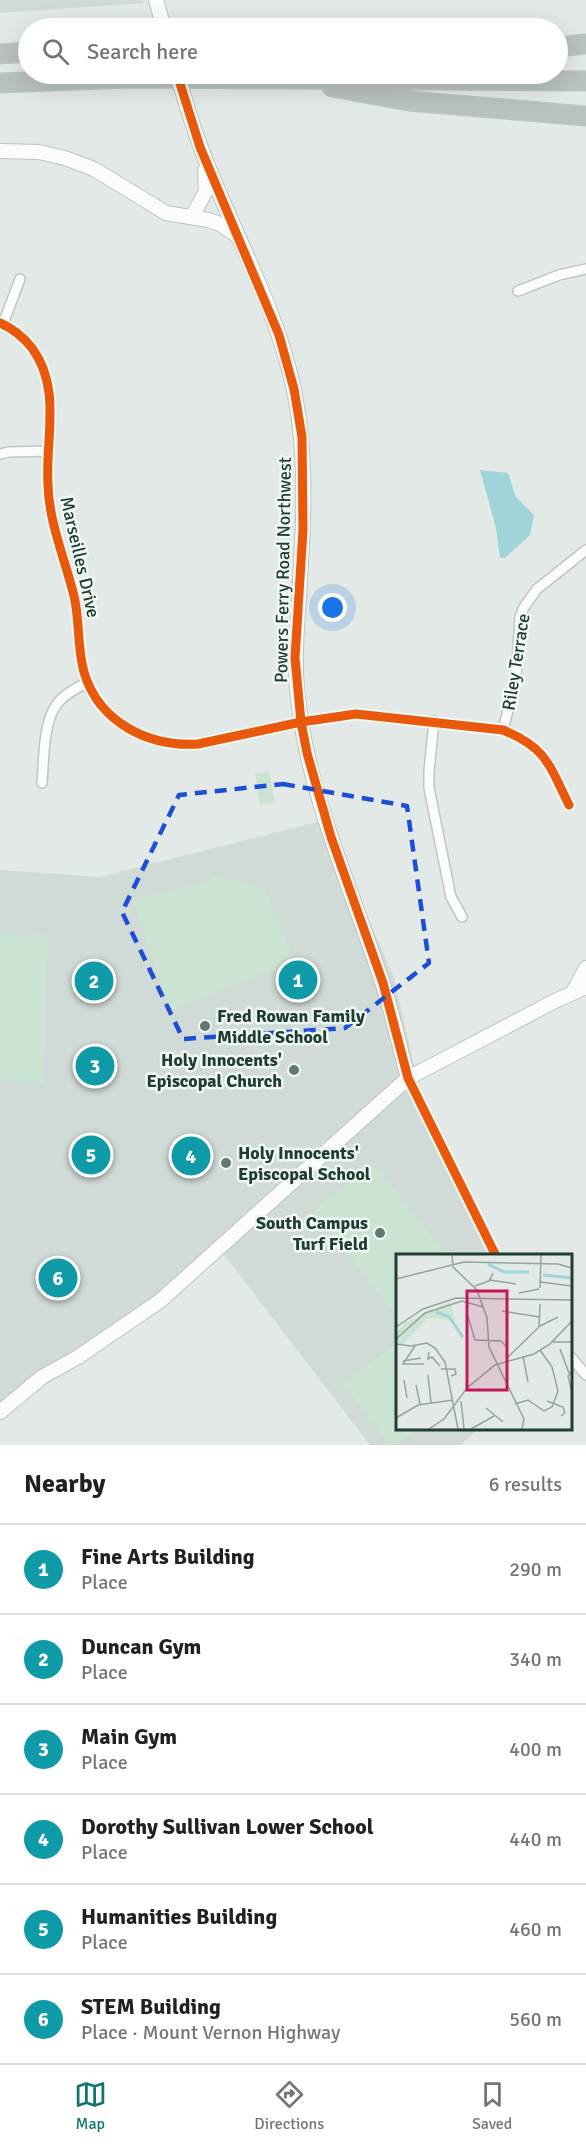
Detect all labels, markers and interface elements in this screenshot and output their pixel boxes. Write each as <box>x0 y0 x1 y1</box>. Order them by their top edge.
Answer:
search box <box>18 18 568 84</box>
icon: search <box>39 35 72 68</box>
text: Search here <box>87 38 198 65</box>
street label: Powers Ferry Road Northwest <box>270 457 296 683</box>
street label: Marseilles Drive <box>55 494 105 620</box>
your location <box>318 593 347 622</box>
street label: Riley Terrace <box>497 612 535 712</box>
pin: 2 <box>74 958 113 1004</box>
pin: 1 <box>278 958 318 1002</box>
place label: Fred Rowan Family Middle School <box>217 1005 365 1048</box>
marker: Fred Rowan Family Middle School <box>198 1019 212 1033</box>
pin: 3 <box>76 1044 115 1088</box>
place label: Holy Innocents' Episcopal Church <box>147 1049 282 1092</box>
marker: Holy Innocents' Episcopal Church <box>287 1063 301 1077</box>
pin: 5 <box>72 1132 110 1178</box>
pin: 4 <box>172 1134 210 1178</box>
place label: Holy Innocents' Episcopal School <box>238 1142 371 1185</box>
marker: Holy Innocents' Episcopal School <box>219 1156 233 1170</box>
place label: South Campus Turf Field <box>256 1212 368 1255</box>
marker: South Campus Turf Field <box>373 1226 387 1240</box>
inset map <box>396 1254 571 1430</box>
pin: 6 <box>38 1256 78 1300</box>
text: Nearby <box>24 1468 105 1500</box>
text: 6 results <box>489 1472 562 1497</box>
text: Fine Arts Building <box>81 1543 255 1570</box>
text: 1 <box>38 1557 49 1582</box>
text: 290 m <box>509 1557 562 1582</box>
text: Place <box>81 1570 128 1595</box>
text: Duncan Gym <box>81 1633 201 1660</box>
text: 2 <box>38 1647 49 1672</box>
text: 340 m <box>509 1647 562 1672</box>
text: Place <box>81 1660 128 1685</box>
text: Main Gym <box>81 1723 177 1750</box>
text: 3 <box>38 1737 49 1762</box>
text: 400 m <box>509 1737 562 1762</box>
text: Place <box>81 1750 128 1775</box>
text: Dorothy Sullivan Lower School <box>81 1813 374 1840</box>
text: 4 <box>38 1827 49 1852</box>
text: 440 m <box>509 1827 562 1852</box>
text: Place <box>81 1840 128 1865</box>
text: Humanities Building <box>81 1903 277 1930</box>
text: 5 <box>38 1917 49 1942</box>
text: 460 m <box>509 1917 562 1942</box>
text: Place <box>81 1930 128 1955</box>
text: STEM Building <box>81 1993 221 2020</box>
text: 6 <box>38 2007 49 2032</box>
text: 560 m <box>509 2007 562 2032</box>
text: Place · Mount Vernon Highway <box>81 2020 340 2045</box>
tab: Map <box>74 2078 107 2134</box>
tab: Directions <box>254 2078 324 2134</box>
tab: Saved <box>472 2078 512 2134</box>

